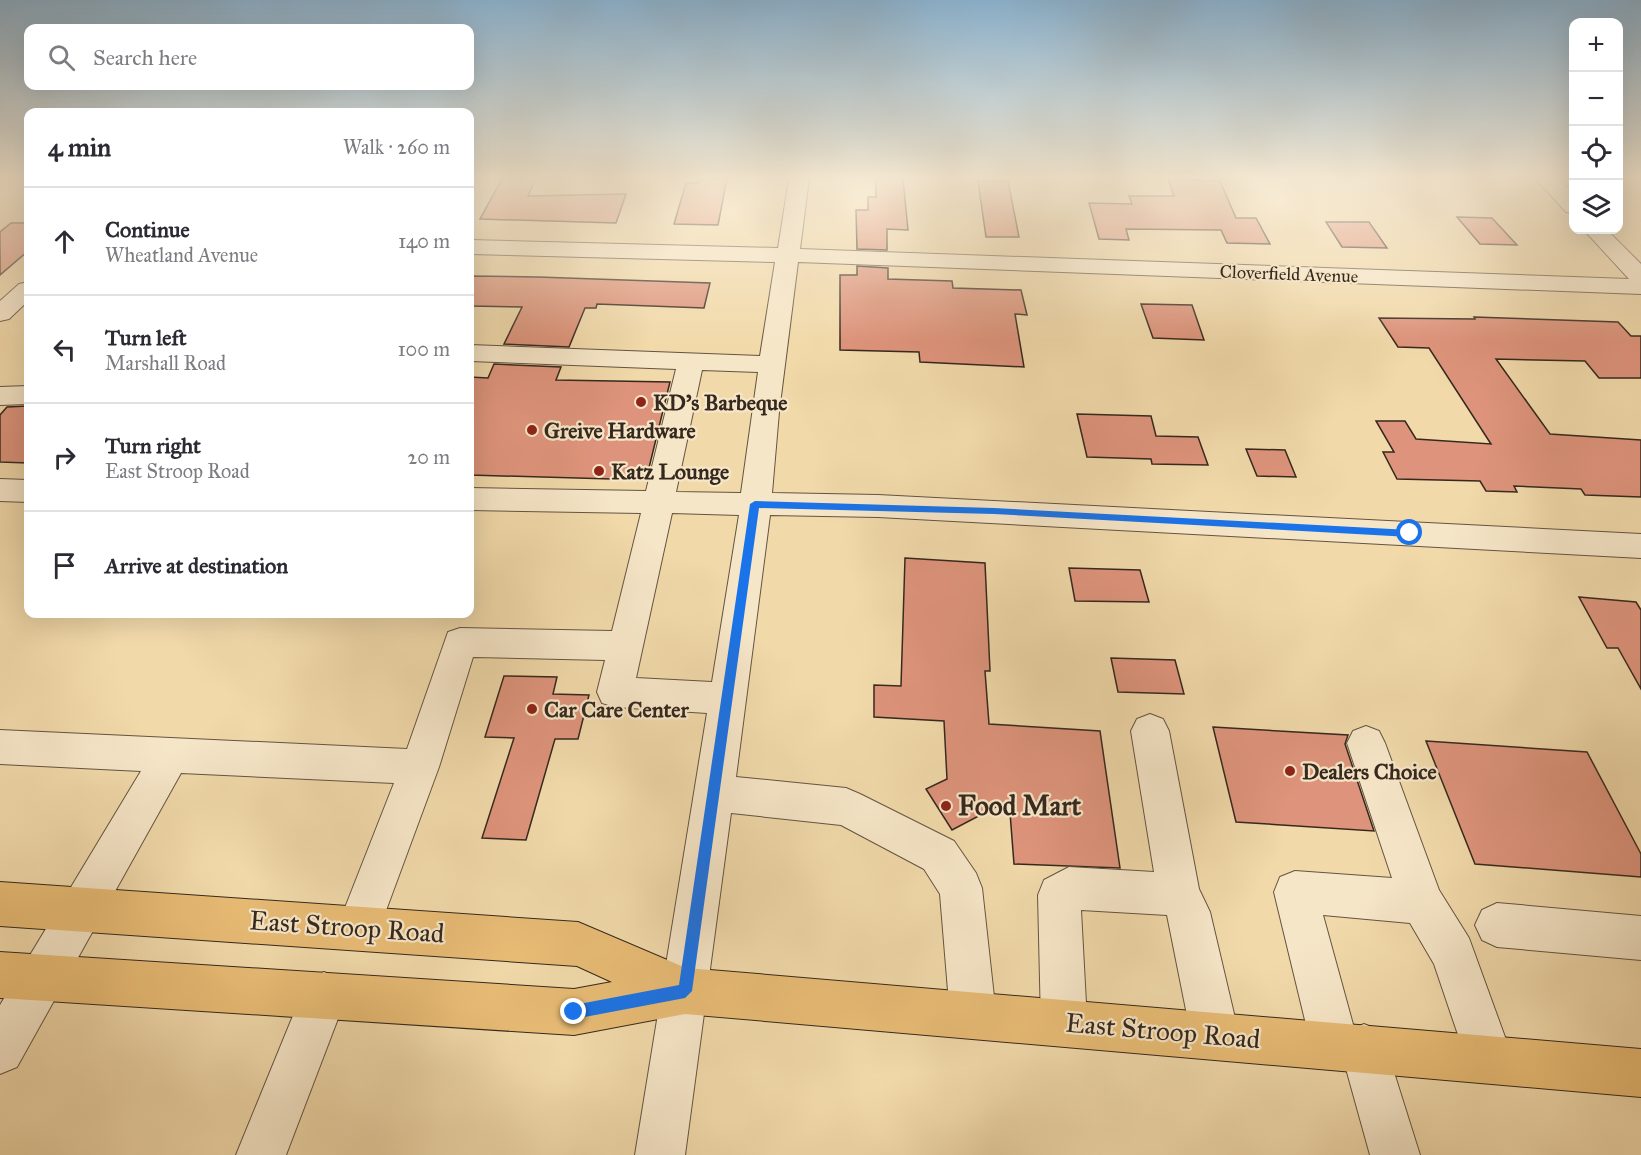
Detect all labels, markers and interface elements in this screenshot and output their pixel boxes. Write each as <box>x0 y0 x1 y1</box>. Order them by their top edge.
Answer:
map controls <box>1569 18 1623 234</box>
button: + <box>1569 18 1623 72</box>
search box <box>24 24 474 90</box>
icon: search <box>45 41 78 74</box>
text: Search here <box>93 44 197 71</box>
button: − <box>1569 72 1623 126</box>
button: locate <box>1569 126 1623 180</box>
text: 4 min <box>48 131 111 163</box>
text: Walk · 260 m <box>343 135 450 159</box>
button: layers <box>1569 180 1623 234</box>
text: Continue <box>105 216 190 243</box>
icon: ahead <box>48 225 81 258</box>
text: 140 m <box>398 229 450 253</box>
text: Wheatland Avenue <box>105 243 258 267</box>
street label: Cloverfield Avenue <box>1219 261 1359 287</box>
text: Turn left <box>105 324 187 351</box>
icon: left <box>48 333 81 366</box>
text: 100 m <box>398 337 450 361</box>
text: Marshall Road <box>105 351 226 375</box>
place label: KD's Barbeque <box>653 389 787 416</box>
marker: KD's Barbeque <box>634 395 648 409</box>
place label: Greive Hardware <box>544 417 696 444</box>
marker: Greive Hardware <box>525 423 539 437</box>
text: Turn right <box>105 432 201 459</box>
icon: right <box>48 441 81 474</box>
text: 20 m <box>407 445 450 469</box>
place label: Katz Lounge <box>611 458 729 485</box>
text: East Stroop Road <box>105 459 250 483</box>
marker: Katz Lounge <box>592 464 606 478</box>
route start <box>1396 519 1422 545</box>
icon: arrive <box>48 549 81 582</box>
text: Arrive at destination <box>105 552 288 579</box>
place label: Car Care Center <box>544 696 689 723</box>
marker: Car Care Center <box>525 702 539 716</box>
place label: Dealers Choice <box>1302 758 1437 785</box>
marker: Dealers Choice <box>1283 764 1297 778</box>
place label: Food Mart <box>958 789 1081 822</box>
marker: Food Mart <box>939 799 953 813</box>
street label: East Stroop Road <box>248 903 446 950</box>
route end <box>560 998 586 1024</box>
street label: East Stroop Road <box>1064 1006 1262 1055</box>

